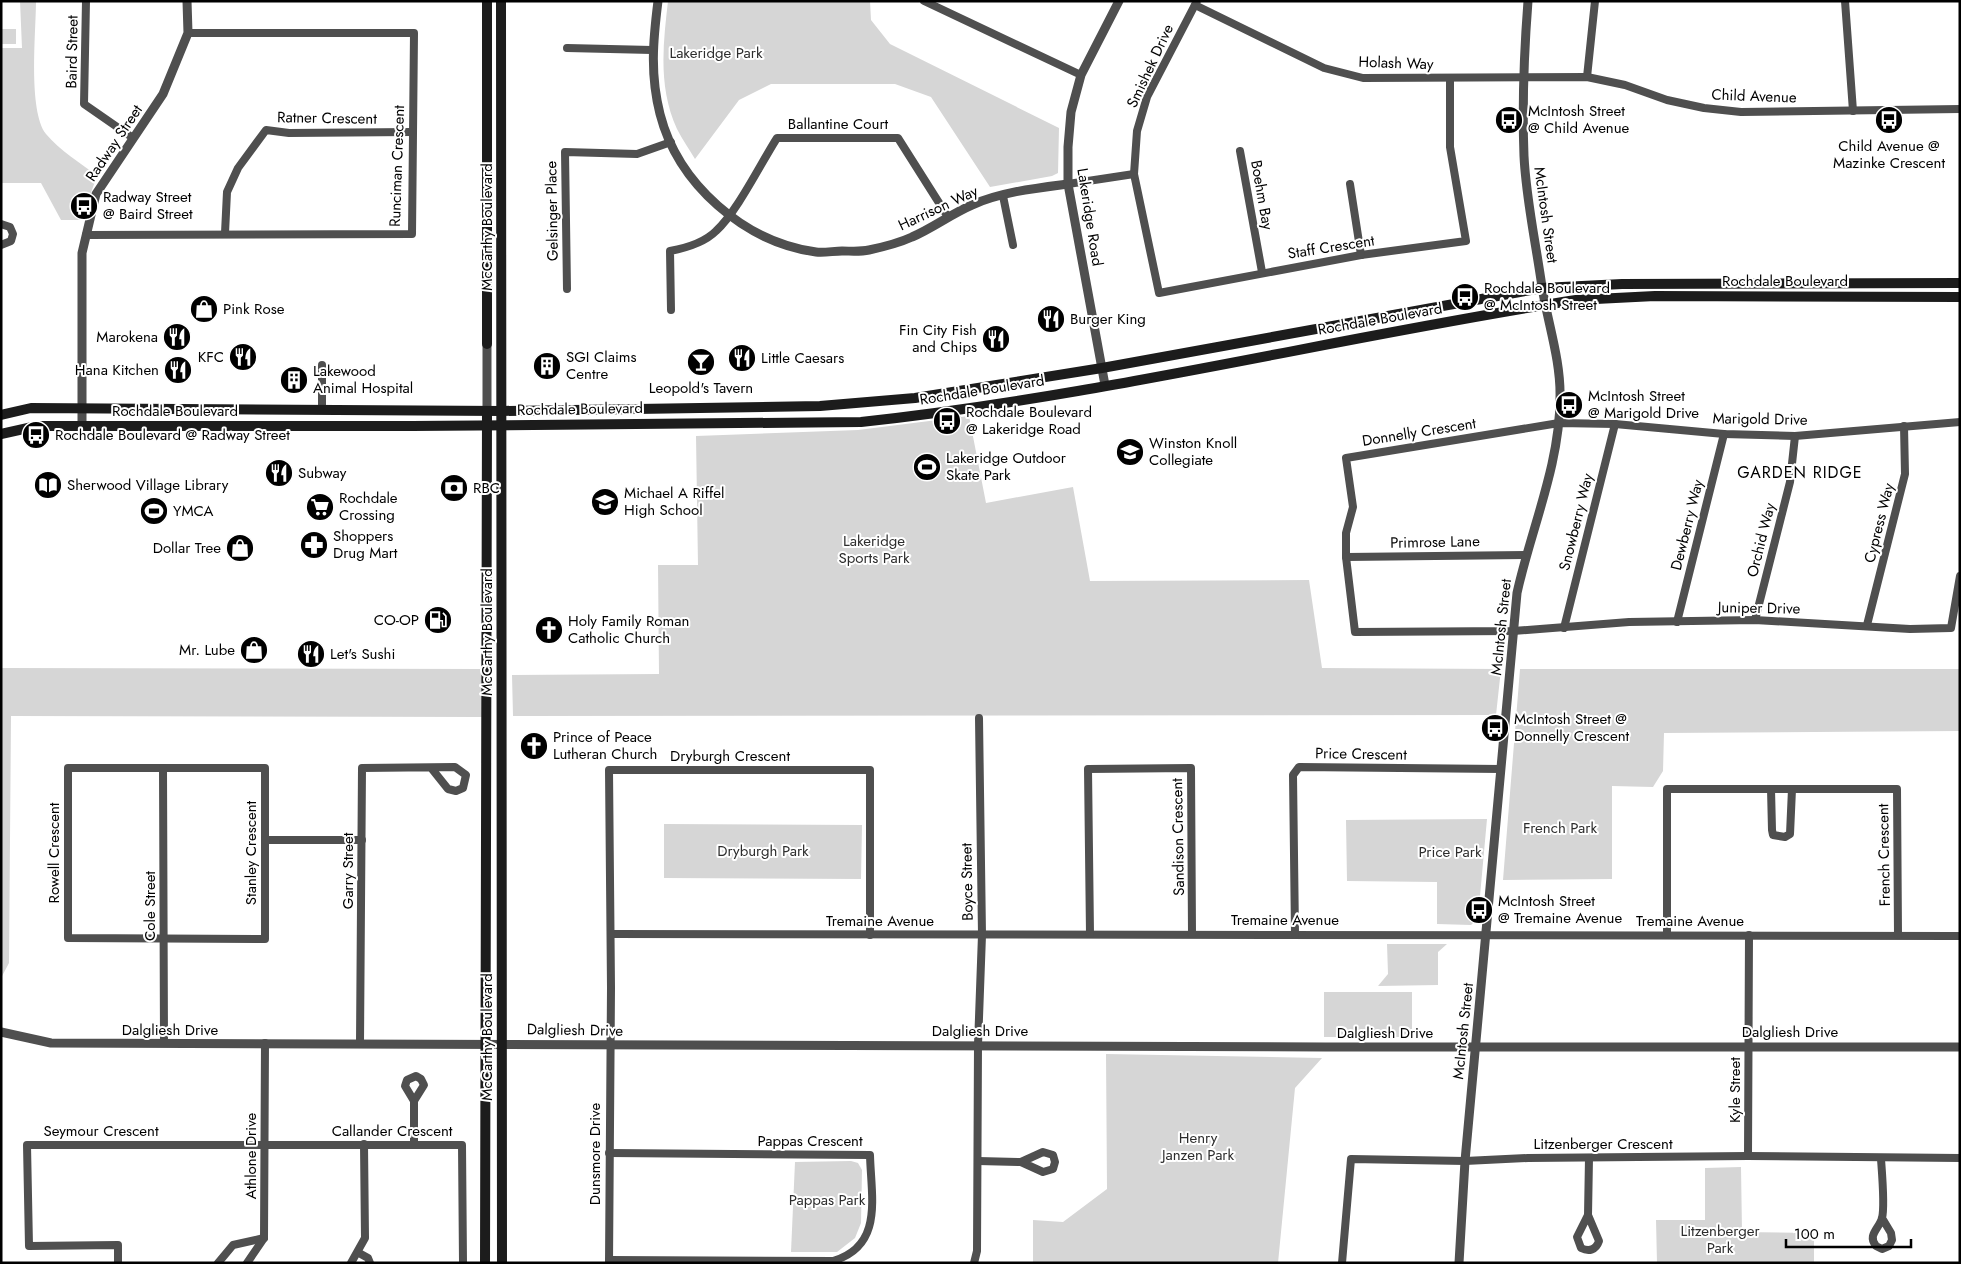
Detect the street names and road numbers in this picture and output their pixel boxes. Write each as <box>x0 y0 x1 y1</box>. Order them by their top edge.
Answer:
street label: Baird Street <box>60 15 84 89</box>
street label: Smishek Drive <box>1121 20 1179 111</box>
street label: Holash Way <box>1358 51 1434 75</box>
street label: Child Avenue <box>1711 84 1797 108</box>
street label: Radway Street <box>80 100 148 186</box>
street label: Runciman Crescent <box>384 104 410 227</box>
street label: Ratner Crescent <box>277 106 377 130</box>
street label: Ballantine Court <box>788 113 889 135</box>
street label: Boehm Bay <box>1245 158 1279 232</box>
street label: Gelsinger Place <box>540 160 564 261</box>
street label: McCarthy Boulevard <box>476 163 498 291</box>
street label: Lakeridge Road <box>1071 166 1109 268</box>
street label: McIntosh Street <box>1528 166 1564 265</box>
street label: Harrison Way <box>894 180 982 236</box>
street label: Staff Crescent <box>1286 229 1376 265</box>
street label: Rochdale Boulevard <box>1722 270 1848 292</box>
street label: Rochdale Boulevard <box>1316 297 1444 341</box>
street label: Rochdale Boulevard <box>918 369 1046 411</box>
street label: Rochdale Boulevard <box>517 397 643 421</box>
street label: Rochdale Boulevard <box>112 400 238 422</box>
street label: Marigold Drive <box>1712 407 1808 431</box>
street label: Donnelly Crescent <box>1360 412 1478 452</box>
street label: Snowberry Way <box>1553 471 1599 573</box>
street label: Dewberry Way <box>1665 477 1709 573</box>
street label: Cypress Way <box>1858 480 1900 565</box>
street label: Orchid Way <box>1741 500 1781 579</box>
street label: Primrose Lane <box>1390 530 1480 554</box>
street label: McCarthy Boulevard <box>476 568 498 696</box>
street label: McIntosh Street <box>1485 577 1517 676</box>
street label: Juniper Drive <box>1716 596 1801 620</box>
street label: Price Crescent <box>1315 742 1407 766</box>
street label: Dryburgh Crescent <box>670 745 790 767</box>
street label: Sandison Crescent <box>1166 778 1190 896</box>
street label: Stanley Crescent <box>240 800 262 905</box>
street label: Rowell Crescent <box>43 802 65 903</box>
street label: French Crescent <box>1872 803 1896 906</box>
street label: Garry Street <box>337 832 359 909</box>
street label: Boyce Street <box>955 842 979 921</box>
street label: Cole Street <box>139 871 161 941</box>
street label: Tremaine Avenue <box>1231 909 1339 931</box>
street label: Tremaine Avenue <box>826 910 934 932</box>
street label: Tremaine Avenue <box>1636 910 1744 932</box>
street label: McCarthy Boulevard <box>476 973 498 1101</box>
street label: McIntosh Street <box>1447 981 1479 1080</box>
street label: Dalgliesh Drive <box>527 1018 624 1042</box>
street label: Dalgliesh Drive <box>122 1019 218 1041</box>
street label: Dalgliesh Drive <box>932 1020 1028 1042</box>
street label: Dalgliesh Drive <box>1742 1021 1838 1043</box>
street label: Dalgliesh Drive <box>1337 1022 1433 1044</box>
street label: Kyle Street <box>1724 1057 1746 1123</box>
street label: Dunsmore Drive <box>584 1103 606 1205</box>
street label: Athlone Drive <box>240 1112 262 1199</box>
street label: Seymour Crescent <box>43 1120 159 1142</box>
street label: Callander Crescent <box>332 1120 453 1142</box>
street label: Pappas Crescent <box>757 1130 863 1152</box>
street label: Litzenberger Crescent <box>1534 1133 1673 1155</box>

